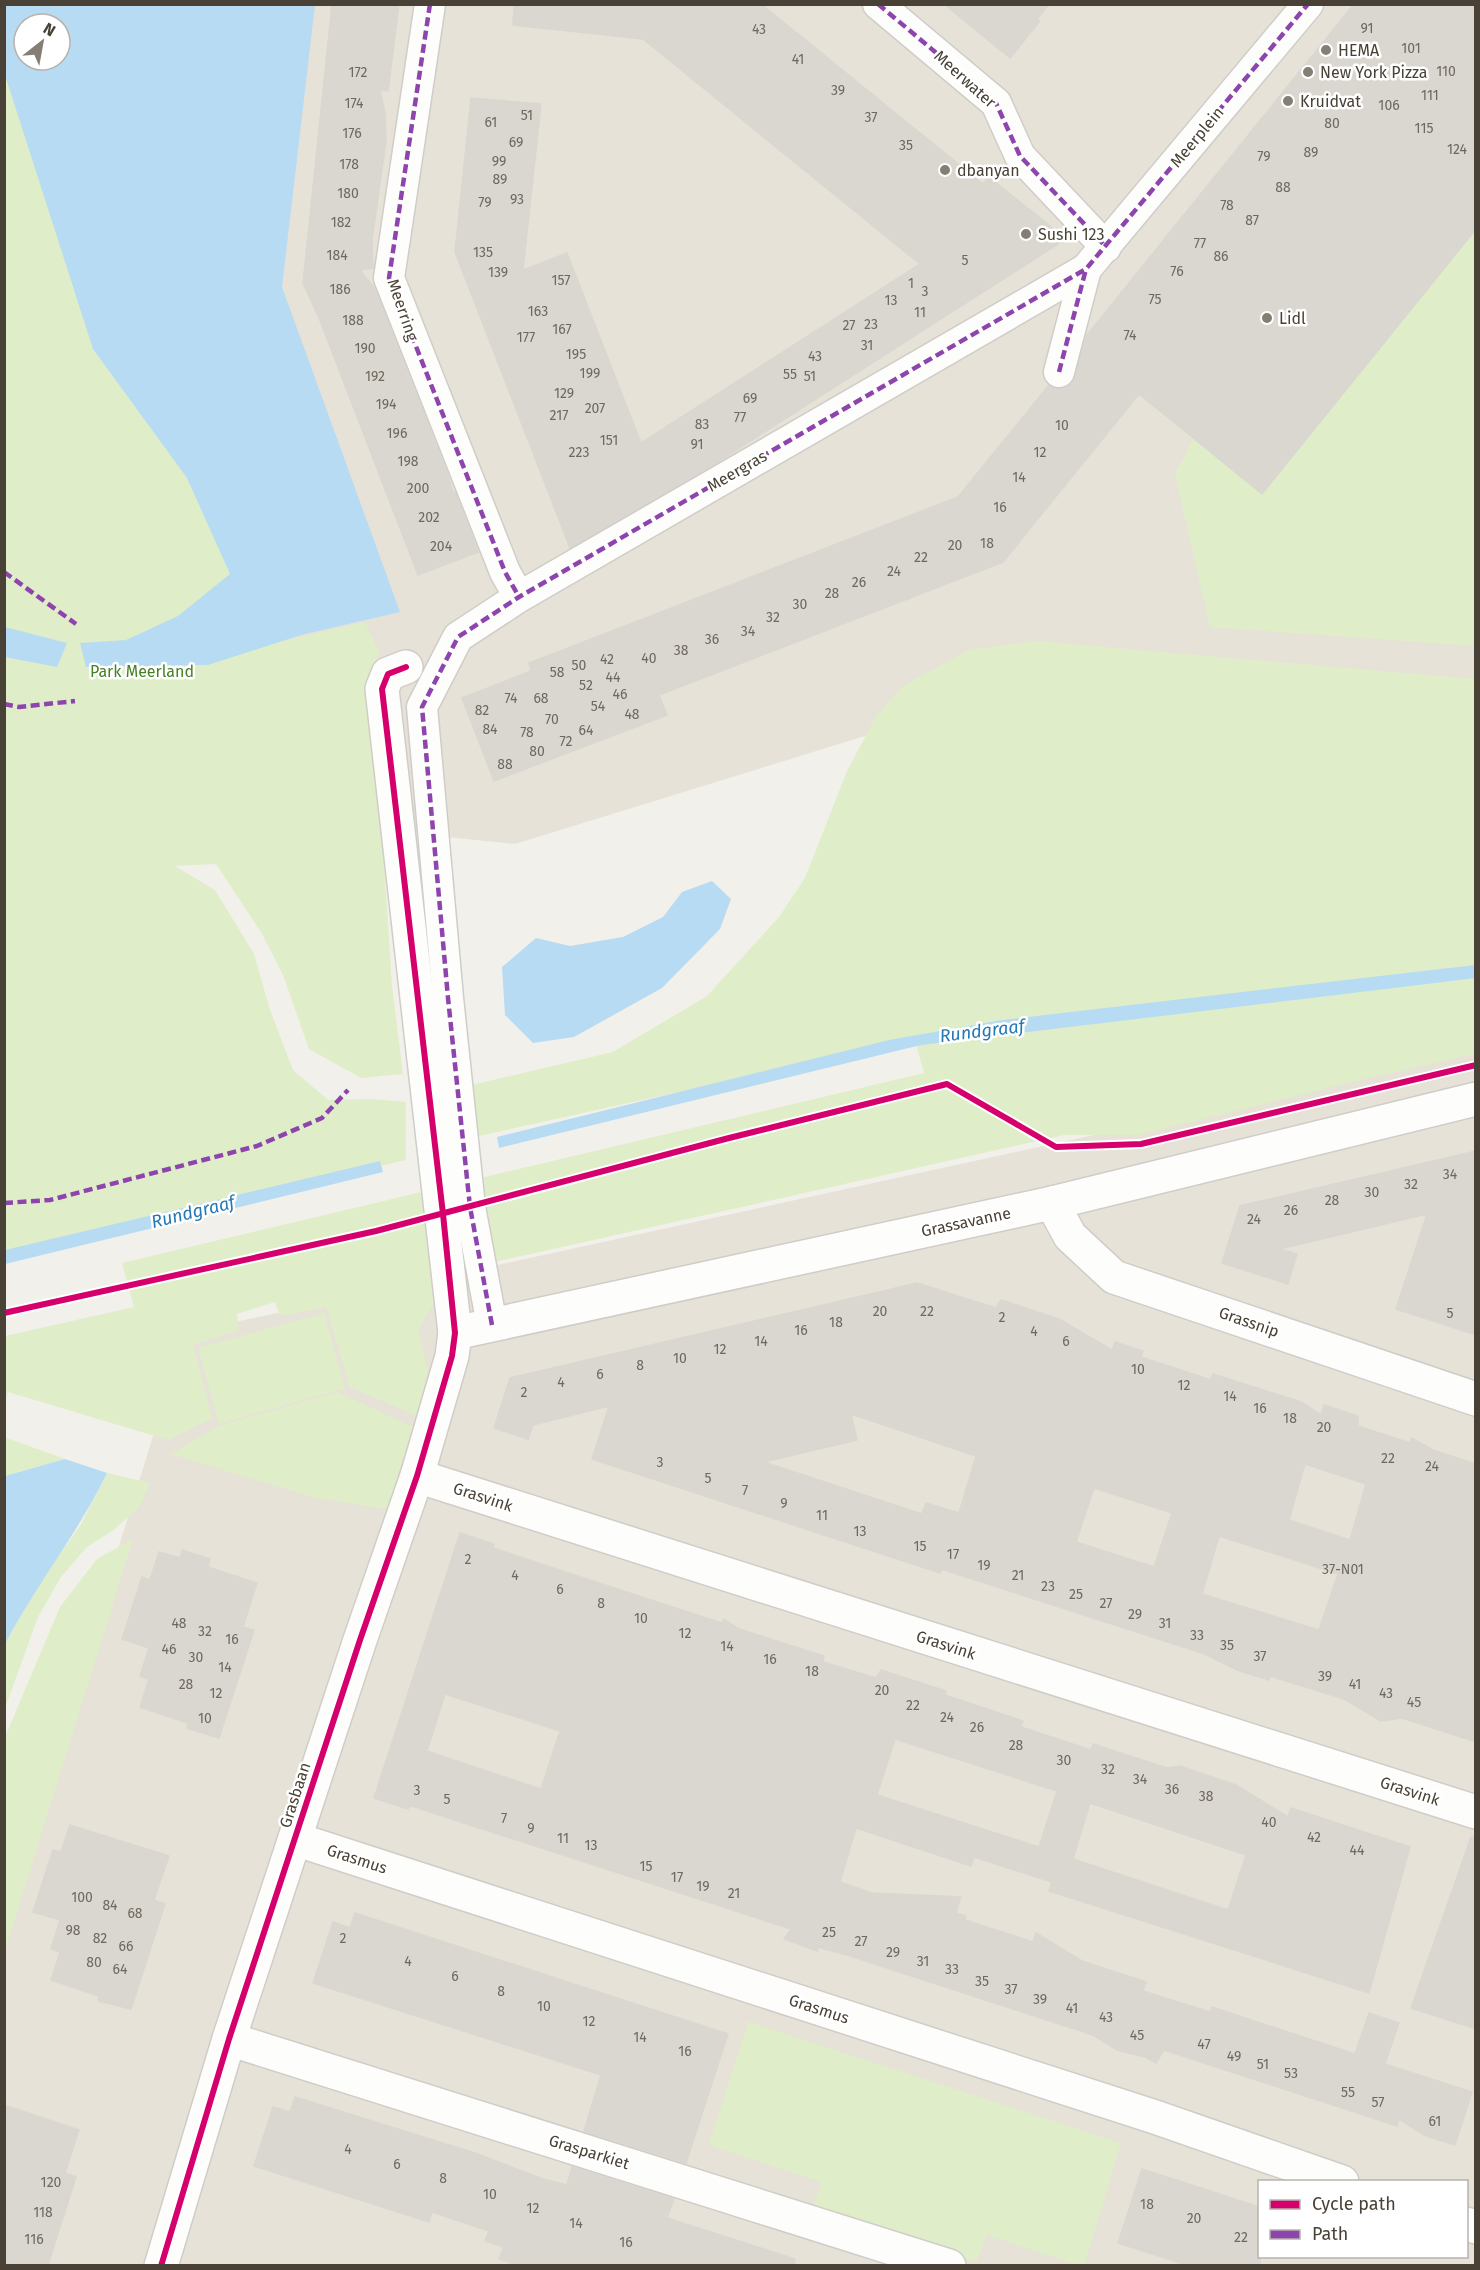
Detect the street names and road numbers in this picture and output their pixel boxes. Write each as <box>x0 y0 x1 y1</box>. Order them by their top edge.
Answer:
street label: Meerwater <box>930 46 1000 112</box>
street label: Meerplein <box>1166 103 1228 171</box>
street label: Meerring <box>384 276 423 344</box>
street label: Meergras <box>704 446 770 496</box>
street label: Grassavanne <box>919 1203 1013 1241</box>
street label: Grassnip <box>1216 1303 1282 1341</box>
street label: Grasvink <box>451 1478 516 1516</box>
street label: Grasvink <box>914 1626 979 1664</box>
street label: Grasbaan <box>275 1760 315 1830</box>
street label: Grasvink <box>1378 1772 1443 1810</box>
street label: Grasmus <box>324 1840 390 1878</box>
street label: Grasmus <box>786 1990 852 2028</box>
street label: Grasparkiet <box>546 2131 632 2173</box>

